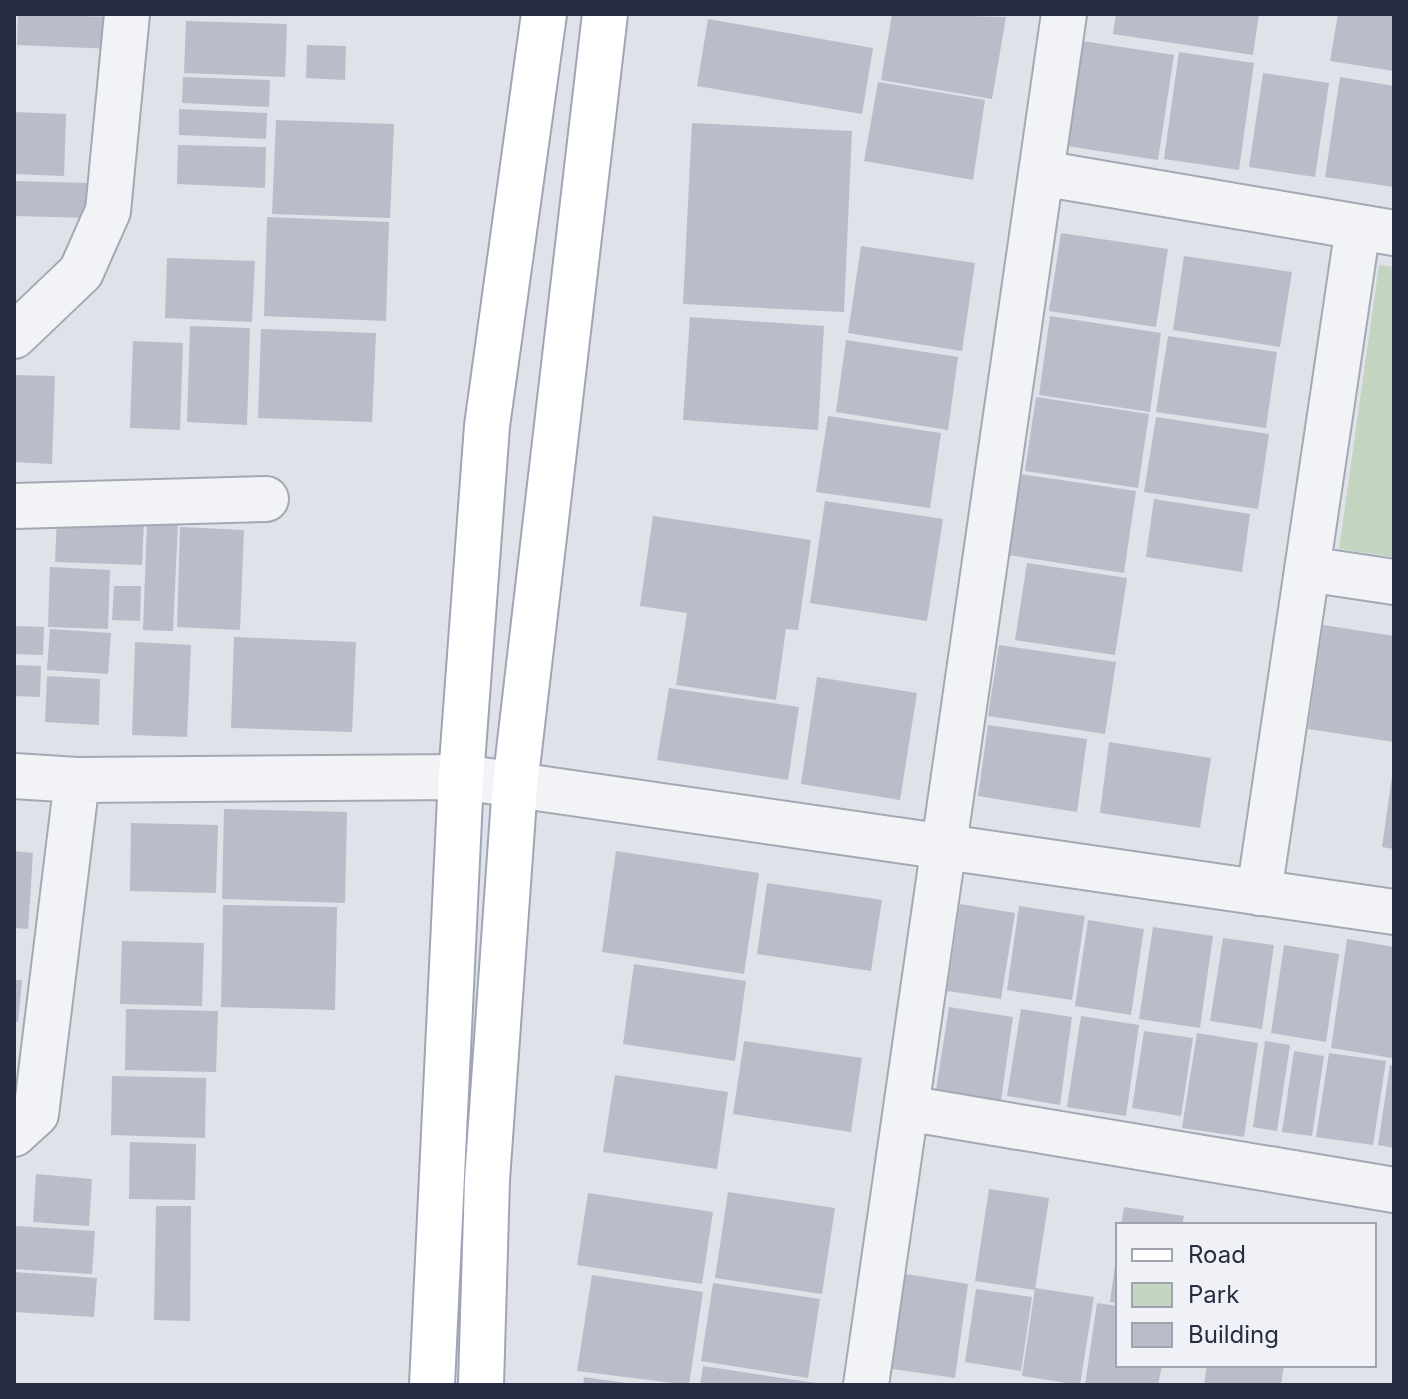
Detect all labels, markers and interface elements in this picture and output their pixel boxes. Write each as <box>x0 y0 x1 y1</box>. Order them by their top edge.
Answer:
legend <box>1116 1223 1376 1367</box>
text: Road <box>1188 1240 1246 1269</box>
text: Park <box>1188 1280 1239 1309</box>
text: Building <box>1188 1320 1279 1349</box>

